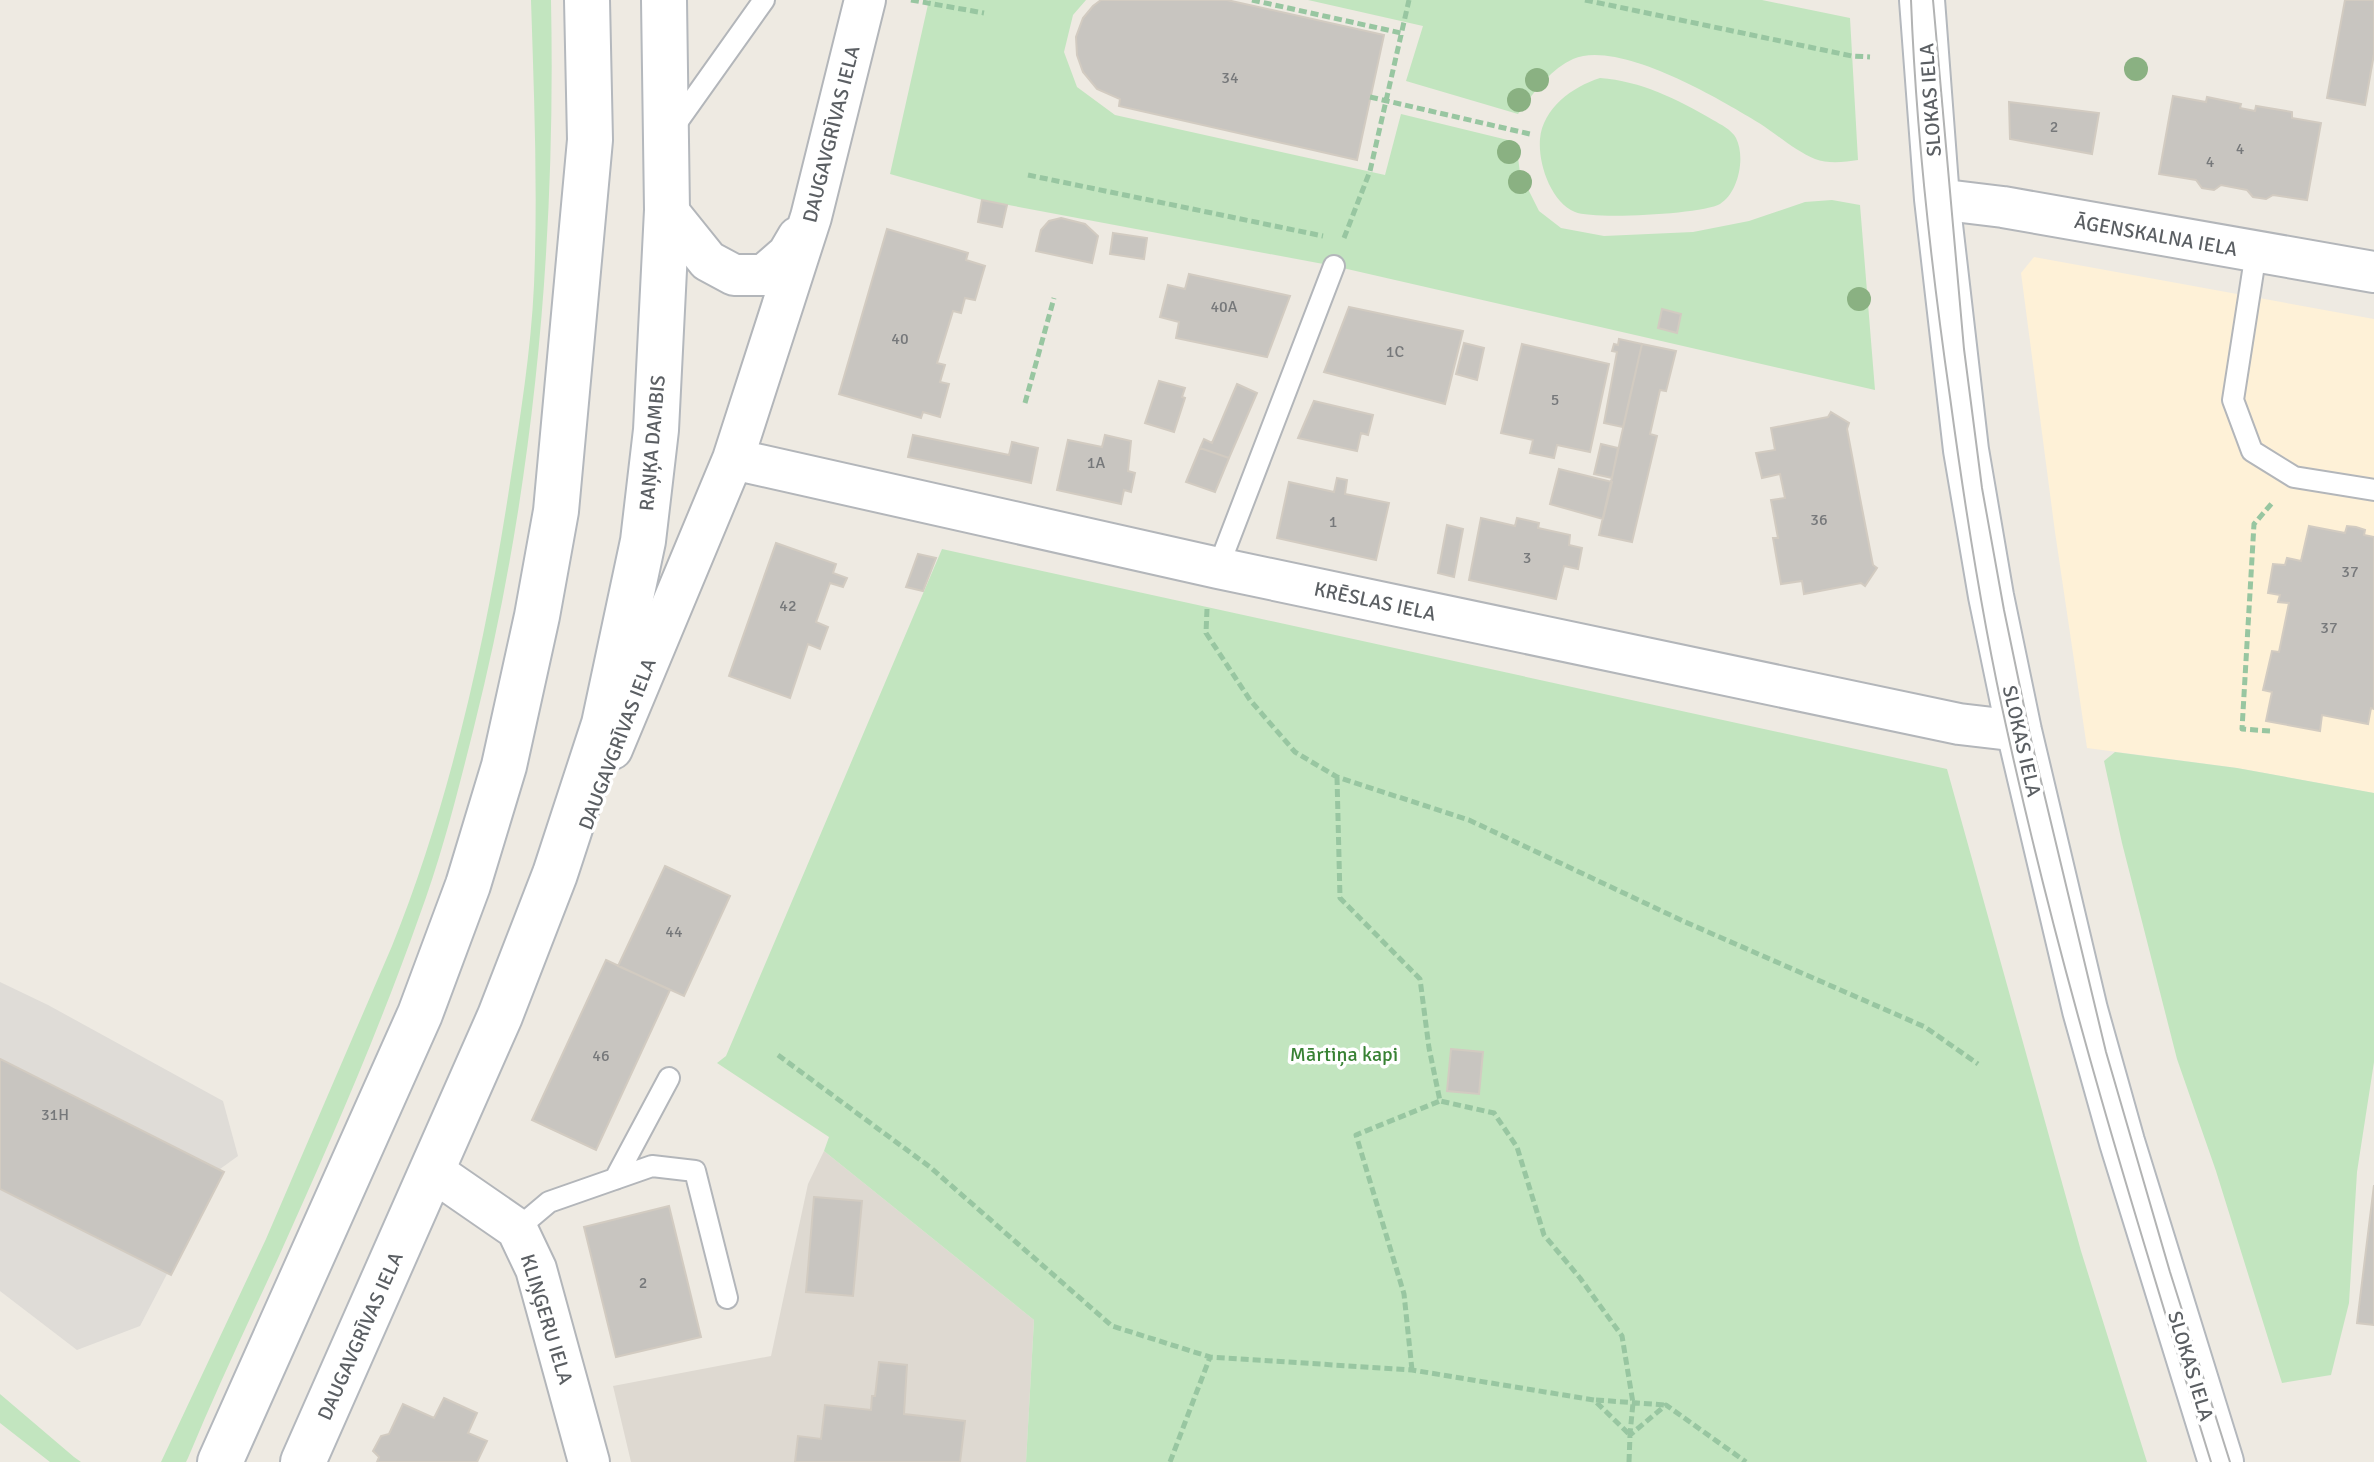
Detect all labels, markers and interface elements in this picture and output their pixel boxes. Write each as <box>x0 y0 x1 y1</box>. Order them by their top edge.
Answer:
street label: SLOKAS IELA <box>1914 42 1947 157</box>
street label: DAUGAVGRĪVAS IELA <box>797 43 866 225</box>
house number: 34 <box>1221 68 1239 88</box>
house number: 2 <box>2050 117 2058 137</box>
house number: 4 <box>2236 139 2245 159</box>
house number: 4 <box>2206 152 2215 172</box>
street label: ĀGENSKALNA IELA <box>2072 209 2239 262</box>
house number: 40A <box>1210 297 1238 317</box>
house number: 40 <box>891 329 909 349</box>
house number: 1C <box>1386 342 1404 362</box>
street label: RAŅĶA DAMBIS <box>634 374 671 512</box>
house number: 5 <box>1551 390 1559 410</box>
house number: 1A <box>1087 453 1105 473</box>
house number: 36 <box>1810 510 1828 530</box>
house number: 1 <box>1329 512 1337 532</box>
house number: 3 <box>1523 548 1531 568</box>
house number: 37 <box>2341 562 2359 582</box>
street label: KRĒSLAS IELA <box>1312 576 1438 627</box>
house number: 42 <box>779 596 797 616</box>
house number: 37 <box>2320 618 2338 638</box>
street label: DAUGAVGRĪVAS IELA <box>573 655 662 833</box>
street label: SLOKAS IELA <box>1997 683 2046 799</box>
house number: 44 <box>665 922 683 942</box>
park label: Mārtiņa kapi <box>1290 1042 1398 1067</box>
house number: 46 <box>592 1046 610 1066</box>
house number: 31H <box>41 1105 69 1125</box>
street label: DAUGAVGRĪVAS IELA <box>312 1248 409 1424</box>
street label: KLIŅĢERU IELA <box>515 1251 578 1387</box>
house number: 2 <box>639 1273 647 1293</box>
street label: SLOKAS IELA <box>2162 1308 2219 1424</box>

